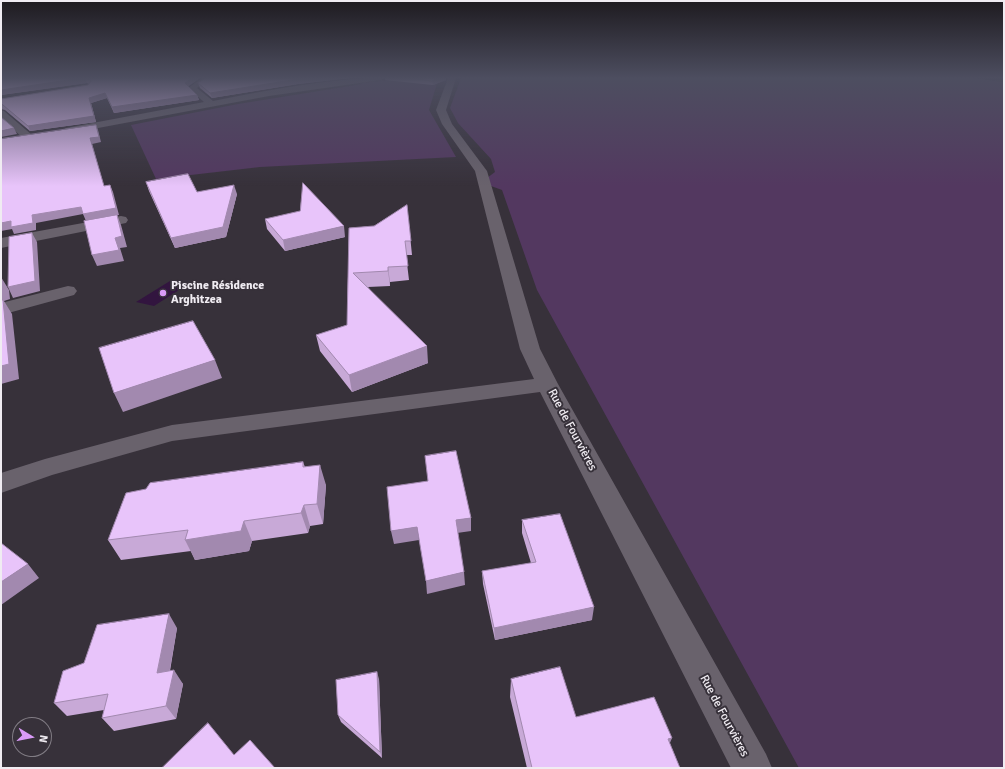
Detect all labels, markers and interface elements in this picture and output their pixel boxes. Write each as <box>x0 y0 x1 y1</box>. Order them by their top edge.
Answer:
place label: Piscine Résidence Arghitzea <box>171 279 264 307</box>
marker: Piscine Résidence Arghitzea <box>158 288 168 298</box>
street label: Rue de Fourvières <box>544 387 600 473</box>
street label: Rue de Fourvières <box>696 673 752 759</box>
north arrow <box>12 717 52 757</box>
text: N <box>36 734 50 744</box>

